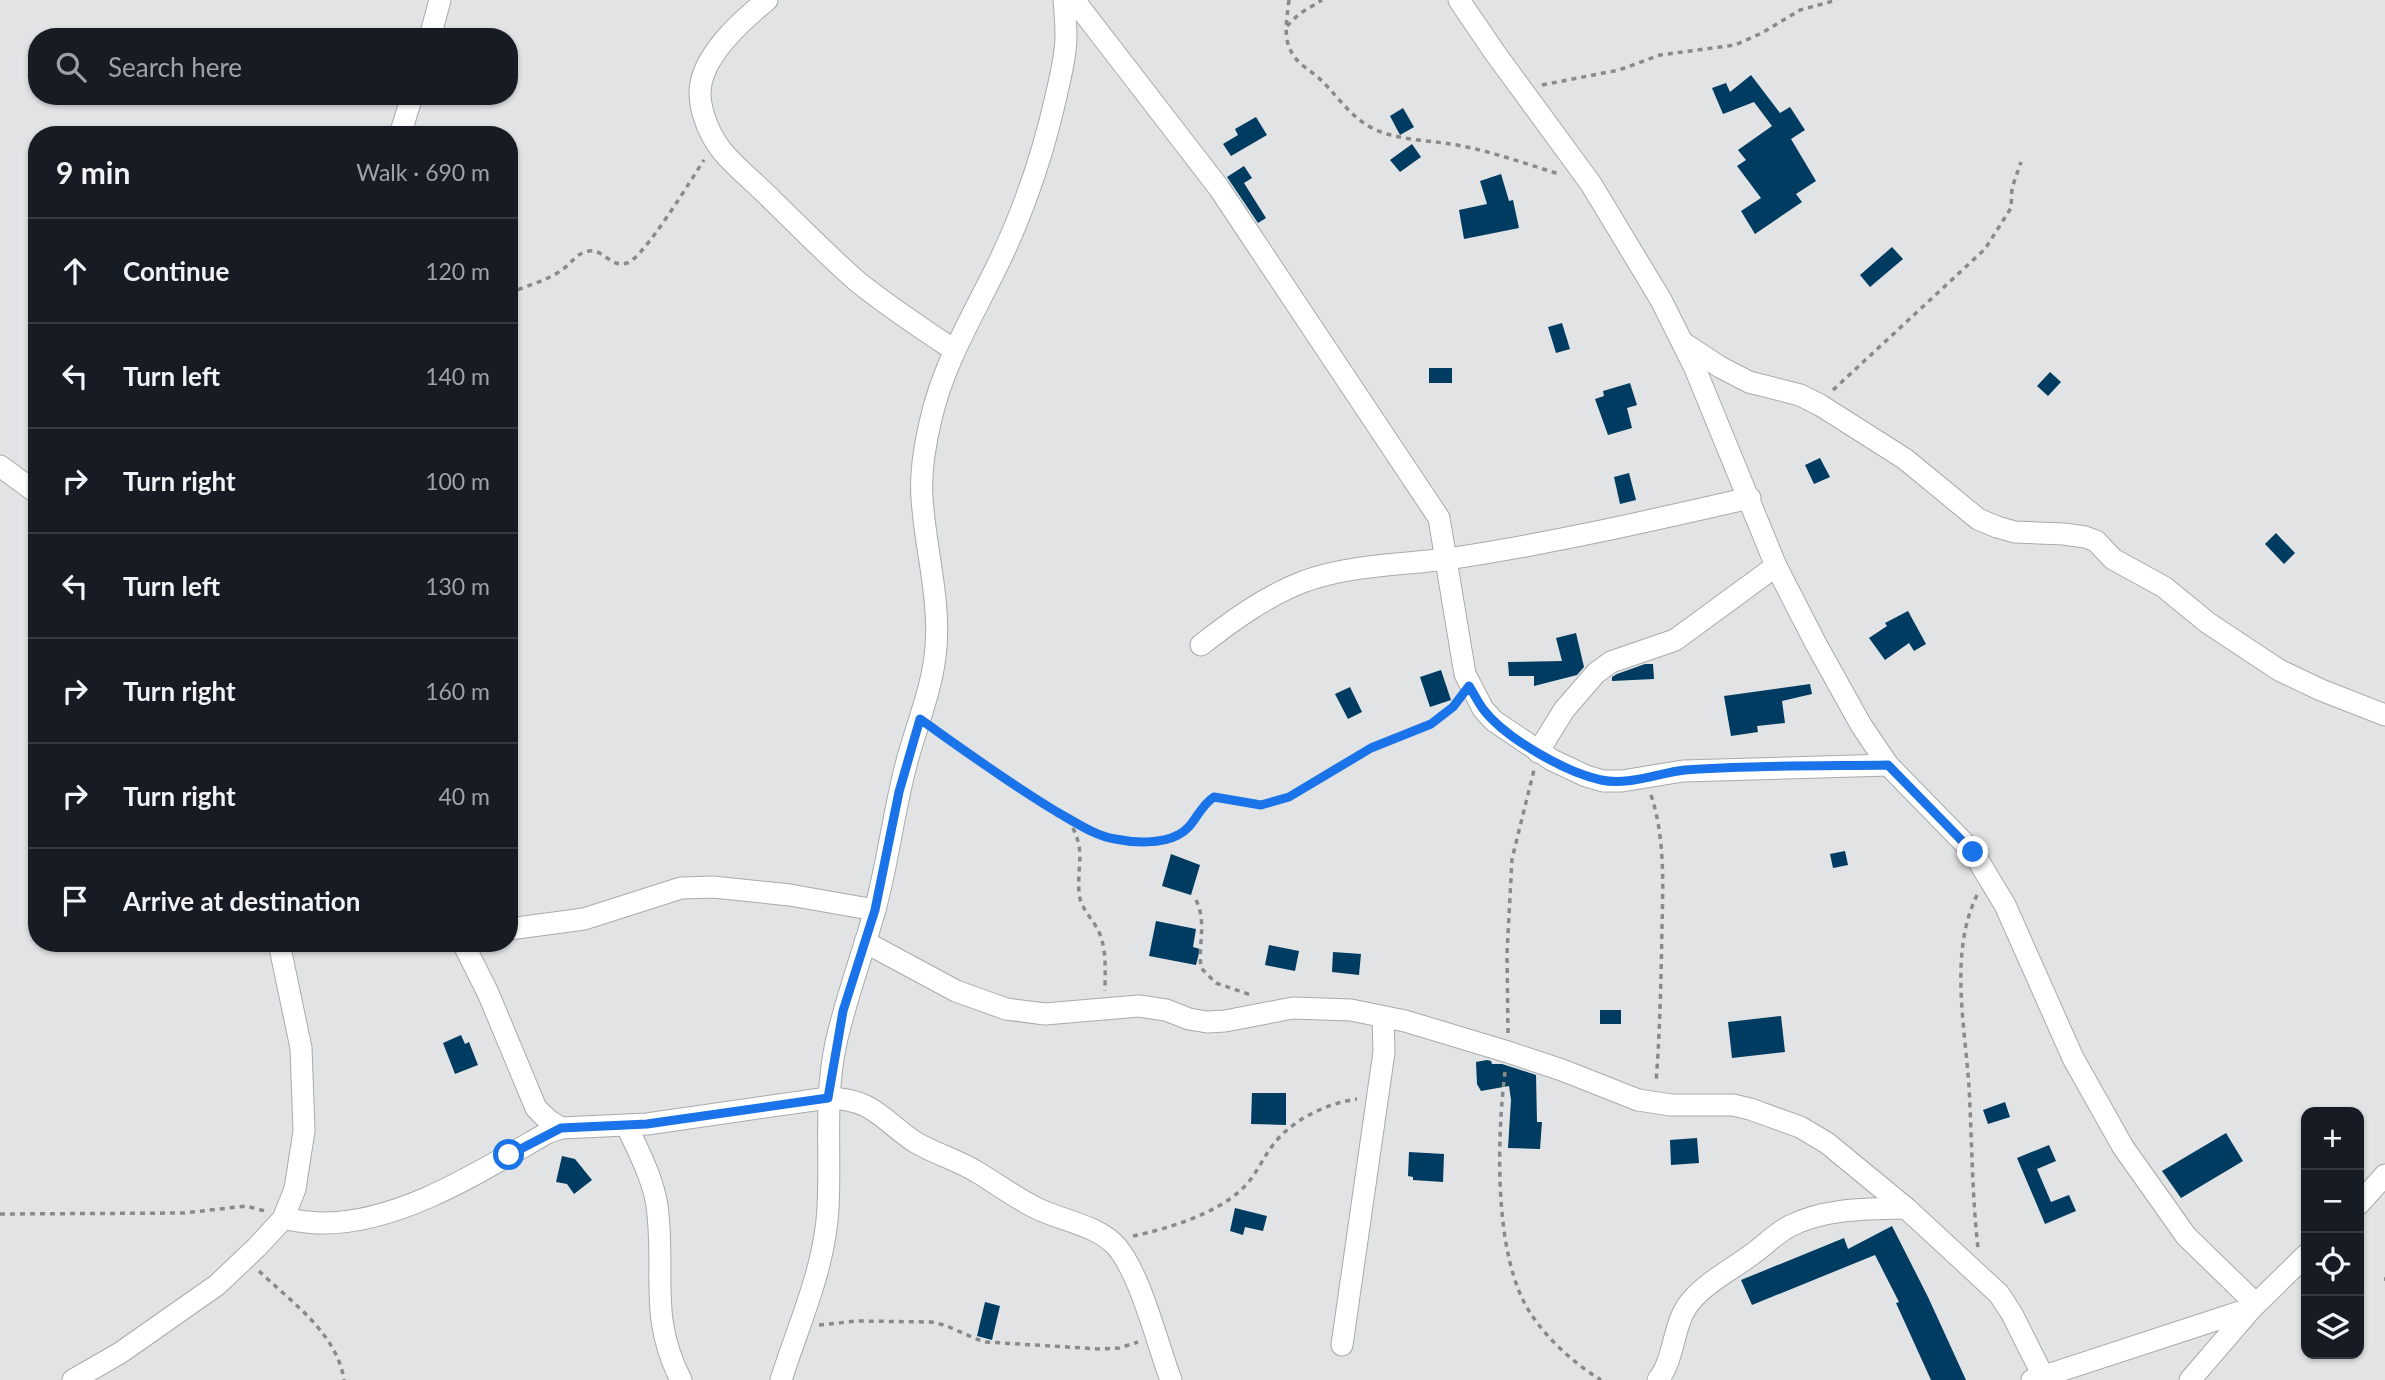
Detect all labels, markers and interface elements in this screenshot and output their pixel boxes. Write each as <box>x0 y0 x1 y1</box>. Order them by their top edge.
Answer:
search box <box>28 28 518 105</box>
icon: search <box>52 48 90 86</box>
text: Search here <box>108 51 242 83</box>
text: 9 min <box>56 154 130 190</box>
text: Walk · 690 m <box>356 158 490 186</box>
icon: ahead <box>56 252 94 290</box>
text: Continue <box>123 255 229 287</box>
text: 120 m <box>425 257 490 285</box>
icon: left <box>56 357 94 395</box>
text: Turn left <box>123 360 220 392</box>
text: 140 m <box>425 362 490 390</box>
icon: right <box>56 462 94 500</box>
text: Turn right <box>123 465 236 497</box>
text: 100 m <box>425 467 490 495</box>
icon: left <box>56 567 94 605</box>
text: Turn left <box>123 570 220 602</box>
text: 130 m <box>425 572 490 600</box>
icon: right <box>56 672 94 710</box>
text: Turn right <box>123 675 236 707</box>
text: 160 m <box>425 677 490 705</box>
icon: right <box>56 777 94 815</box>
text: Turn right <box>123 780 236 812</box>
text: 40 m <box>439 782 490 810</box>
route end <box>1957 836 1988 867</box>
icon: arrive <box>56 882 94 920</box>
text: Arrive at destination <box>123 885 360 917</box>
map controls <box>2301 1107 2364 1359</box>
button: + <box>2301 1107 2364 1170</box>
route start <box>493 1139 524 1170</box>
button: − <box>2301 1170 2364 1233</box>
button: locate <box>2301 1233 2364 1296</box>
button: layers <box>2301 1296 2364 1359</box>

